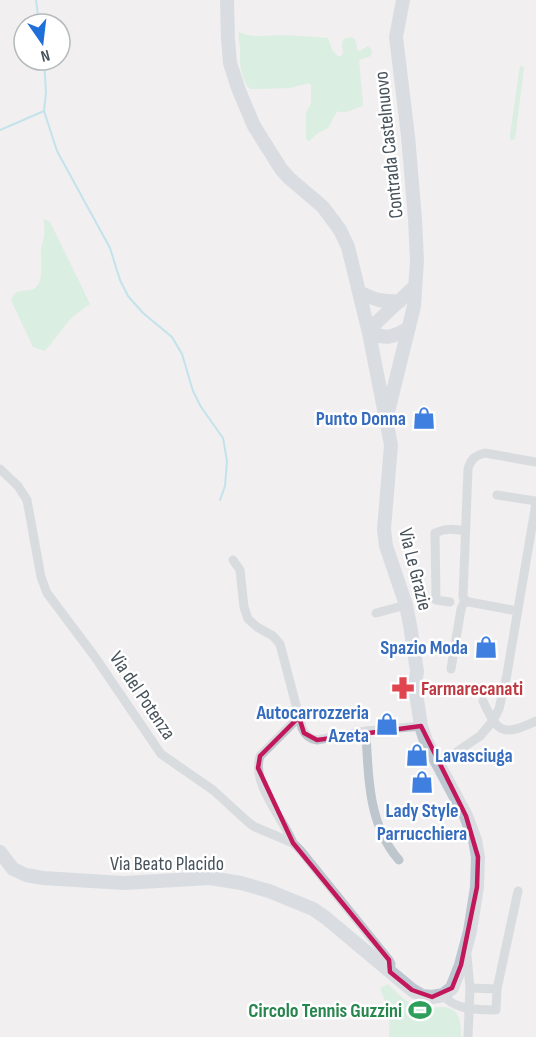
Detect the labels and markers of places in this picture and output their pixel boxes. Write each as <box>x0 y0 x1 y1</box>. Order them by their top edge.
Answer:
shop icon: Punto Donna <box>411 405 437 431</box>
place label: Punto Donna <box>316 407 406 431</box>
shop icon: Spazio Moda <box>473 634 499 660</box>
place label: Spazio Moda <box>380 636 468 660</box>
pharmacy icon: Farmarecanati <box>390 675 416 701</box>
place label: Farmarecanati <box>421 677 523 701</box>
place label: Autocarrozzeria Azeta <box>255 701 369 748</box>
shop icon: Autocarrozzeria Azeta <box>374 711 400 737</box>
shop icon: Lavasciuga <box>404 742 430 768</box>
place label: Lavasciuga <box>435 744 513 768</box>
shop icon: Lady Style Parrucchiera <box>409 769 435 795</box>
place label: Lady Style Parrucchiera <box>377 799 467 846</box>
sports icon: Circolo Tennis Guzzini <box>407 997 433 1023</box>
place label: Circolo Tennis Guzzini <box>248 999 402 1023</box>

